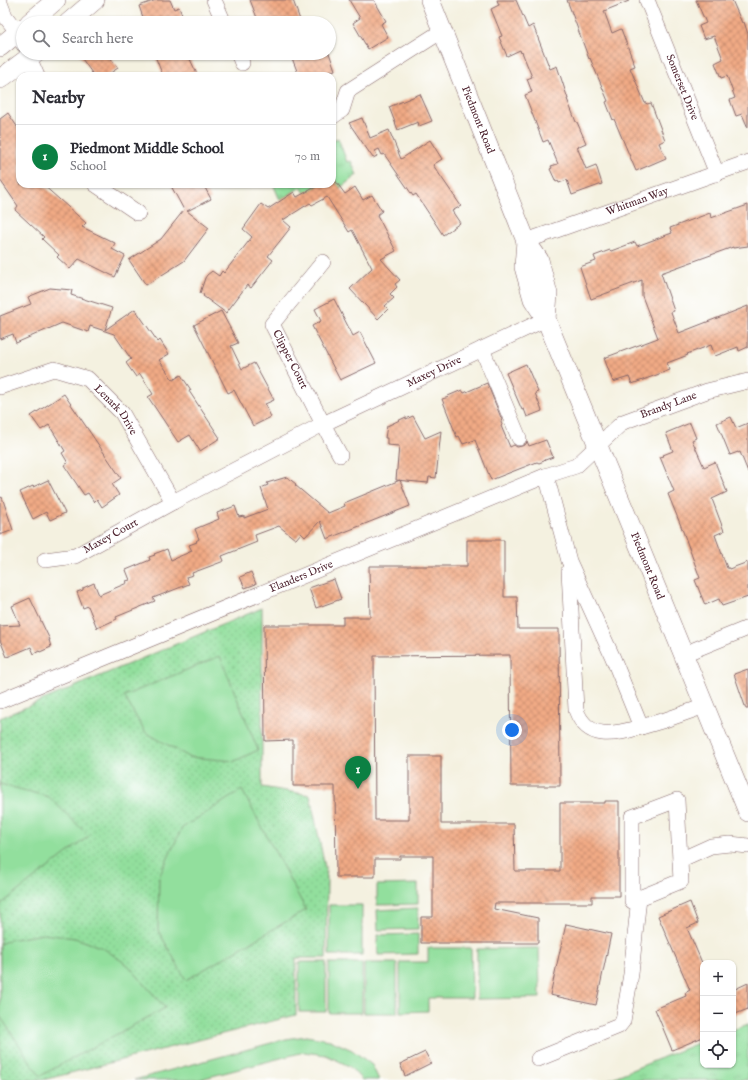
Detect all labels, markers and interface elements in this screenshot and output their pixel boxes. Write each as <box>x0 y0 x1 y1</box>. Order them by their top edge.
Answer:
search box <box>16 16 336 60</box>
icon: search <box>30 27 52 49</box>
text: Search here <box>62 29 133 48</box>
street label: Somerset Drive <box>663 52 702 122</box>
street label: Piedmont Road <box>458 84 498 156</box>
text: Nearby <box>32 88 85 109</box>
text: Piedmont Middle School <box>70 139 224 158</box>
text: 1 <box>43 148 47 165</box>
text: 70 m <box>295 148 320 165</box>
text: School <box>70 158 107 175</box>
street label: Whitman Way <box>604 184 671 219</box>
street label: Clipper Court <box>269 327 311 392</box>
street label: Maxey Drive <box>404 353 464 391</box>
street label: Lenark Drive <box>91 382 140 438</box>
street label: Brandy Lane <box>638 388 699 422</box>
street label: Maxey Court <box>81 515 141 557</box>
street label: Piedmont Road <box>627 530 667 602</box>
street label: Flanders Drive <box>267 557 335 596</box>
your location <box>502 720 522 740</box>
pin: 1 <box>345 756 371 789</box>
map controls <box>700 960 736 1068</box>
button: + <box>700 960 736 996</box>
button: − <box>700 996 736 1032</box>
button: locate <box>700 1032 736 1068</box>

